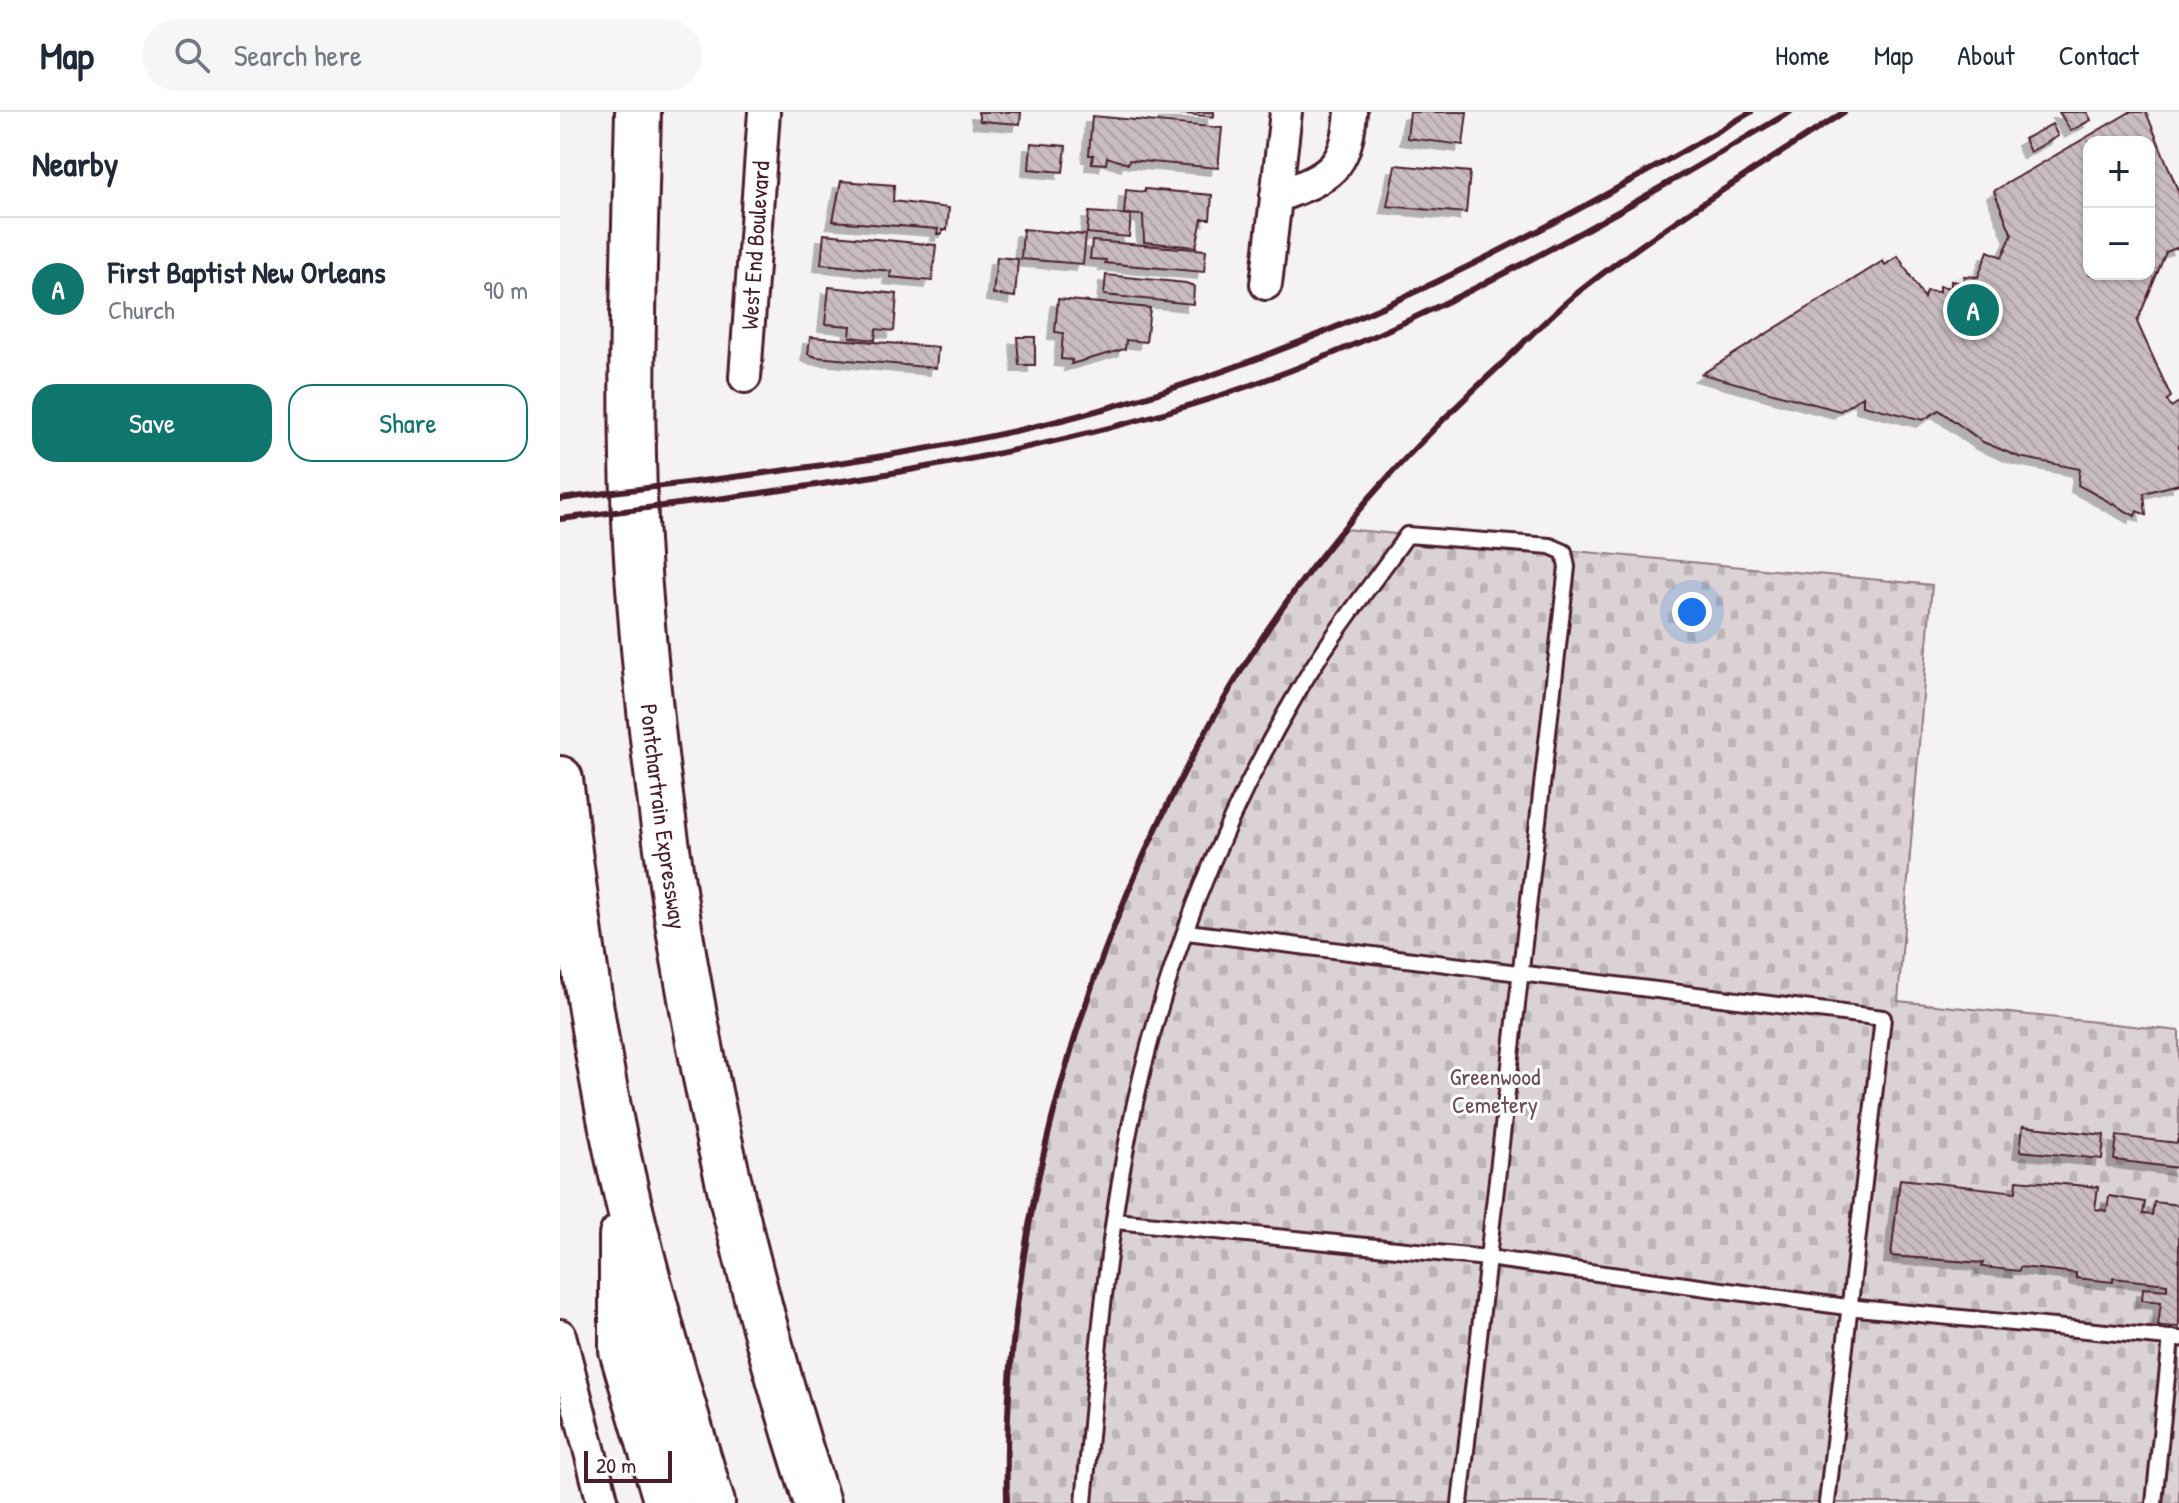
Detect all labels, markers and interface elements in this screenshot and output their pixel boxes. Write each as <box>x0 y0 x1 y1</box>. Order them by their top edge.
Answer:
search box <box>142 19 702 91</box>
text: Map <box>40 29 94 81</box>
icon: search <box>170 33 214 77</box>
text: Search here <box>234 35 362 75</box>
text: Home <box>1775 36 1830 74</box>
text: Map <box>1874 36 1913 74</box>
text: About <box>1957 36 2015 74</box>
text: Contact <box>2059 36 2139 74</box>
map controls <box>2083 136 2155 280</box>
button: + <box>2083 136 2155 208</box>
text: Nearby <box>32 141 118 187</box>
street label: West End Boulevard <box>732 160 776 331</box>
button: − <box>2083 208 2155 280</box>
text: First Baptist New Orleans <box>108 252 386 292</box>
text: A <box>52 272 64 307</box>
text: 90 m <box>483 272 528 307</box>
pin: A <box>1947 280 1999 340</box>
text: Church <box>108 292 175 327</box>
button: Save <box>32 384 272 462</box>
button: Share <box>288 384 528 462</box>
your location <box>1672 592 1712 632</box>
street label: Pontchartrain Expressway <box>633 702 695 931</box>
park label: Greenwood Cemetery <box>1450 1060 1540 1120</box>
scale bar <box>584 1447 672 1483</box>
text: 20 m <box>596 1450 636 1480</box>

